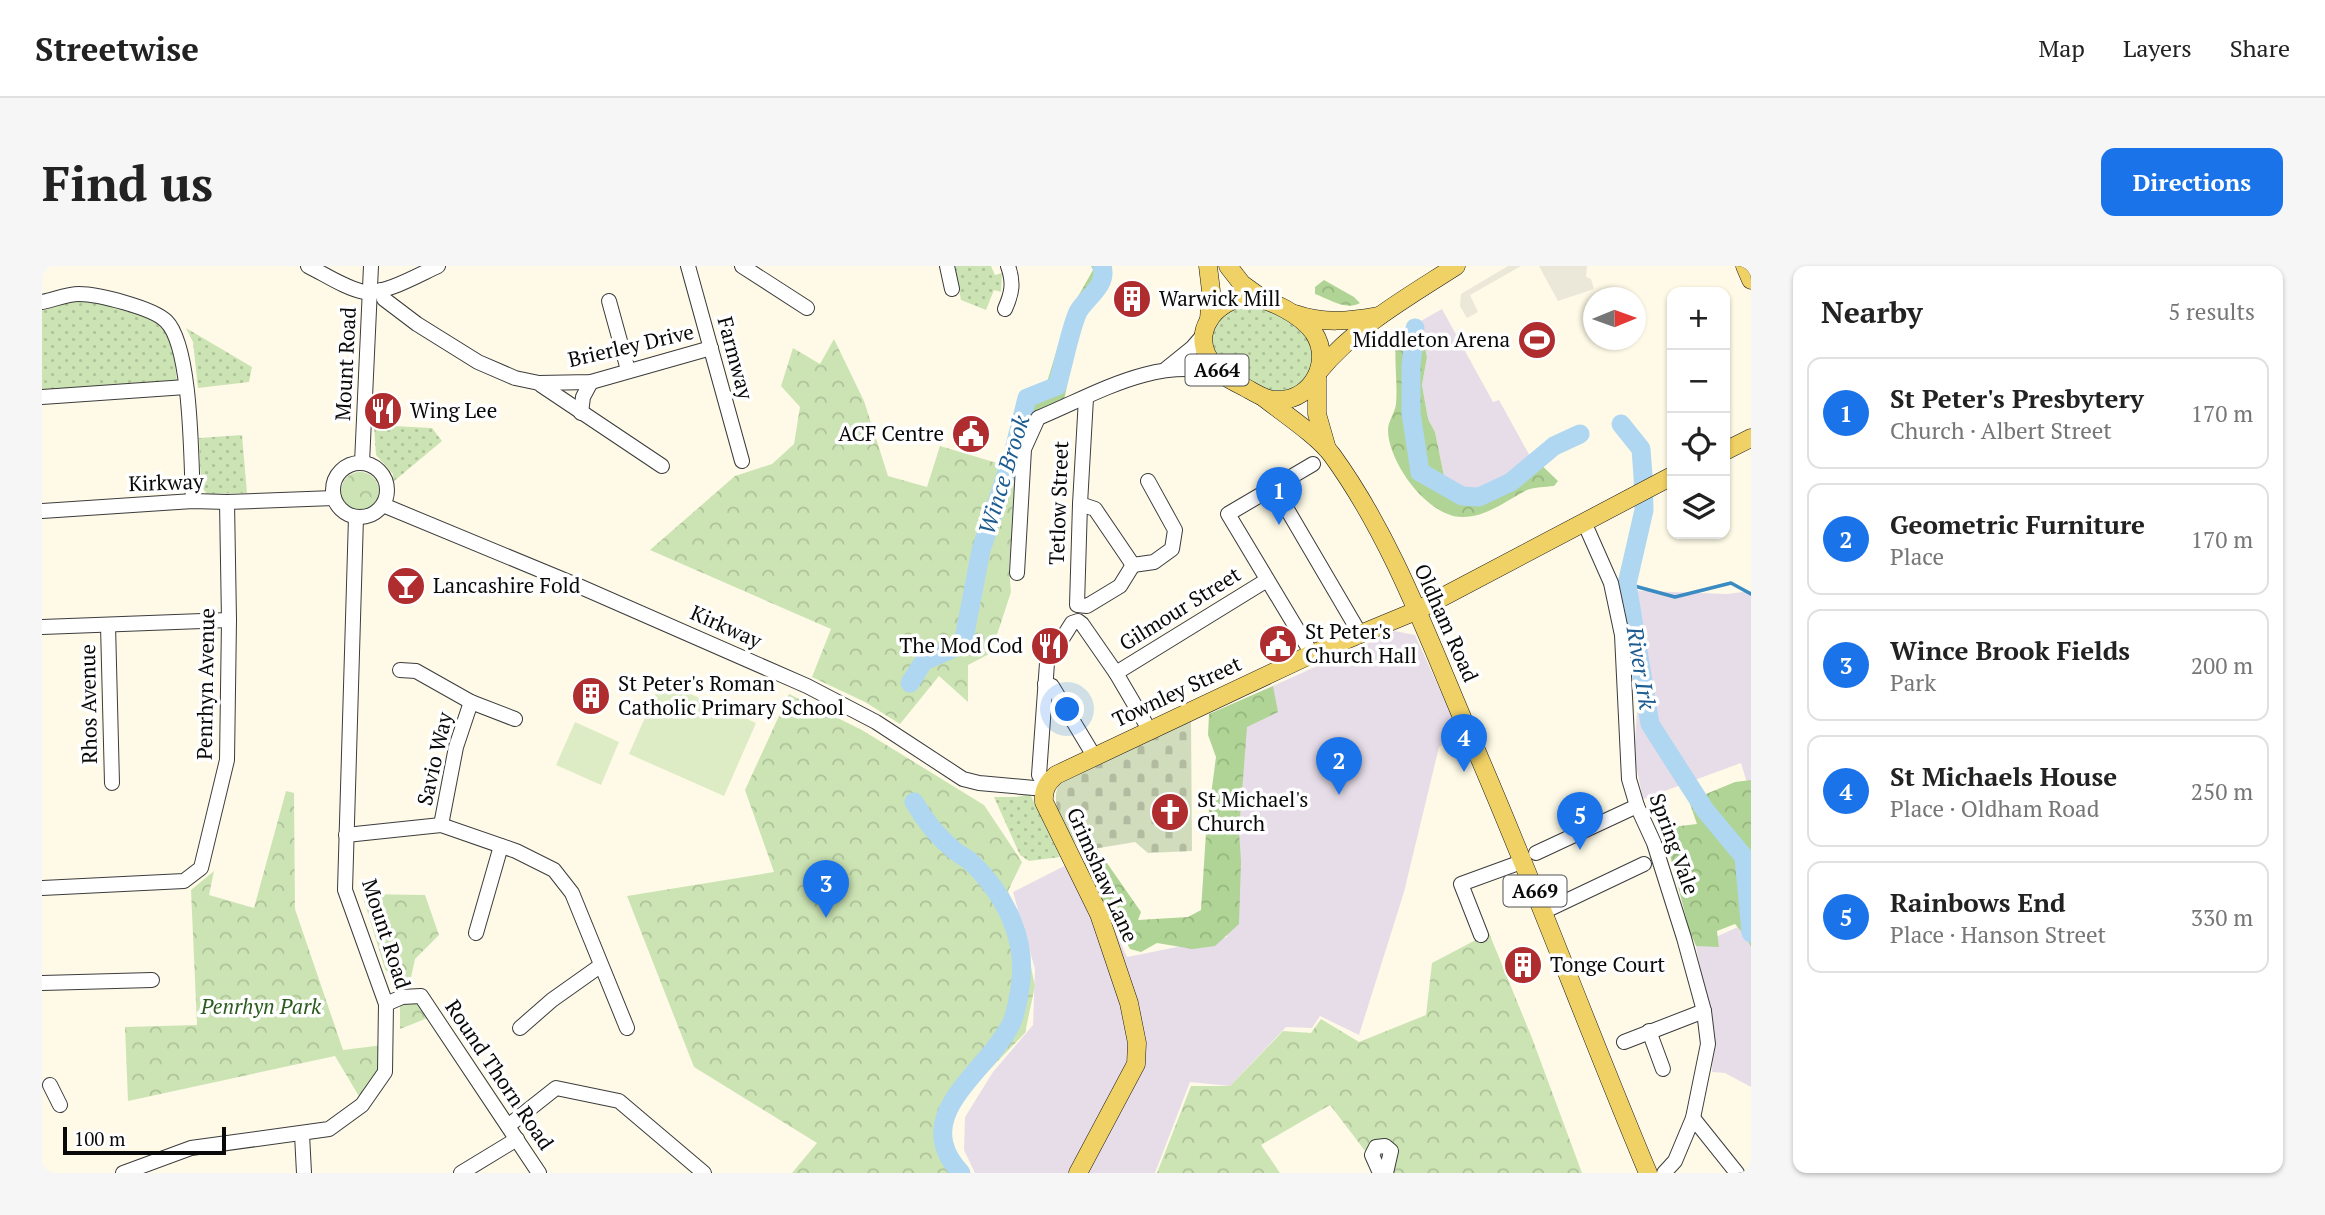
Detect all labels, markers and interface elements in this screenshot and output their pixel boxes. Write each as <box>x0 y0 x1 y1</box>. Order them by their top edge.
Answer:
text: Streetwise <box>35 27 199 70</box>
text: Map <box>2038 32 2085 64</box>
text: Layers <box>2123 32 2192 64</box>
text: Share <box>2230 32 2290 64</box>
button: Directions <box>2101 148 2283 216</box>
text: Find us <box>42 150 213 215</box>
building icon: Warwick Mill <box>1111 278 1153 320</box>
place label: Warwick Mill <box>1159 284 1281 312</box>
north arrow <box>1583 287 1646 350</box>
map controls <box>1667 287 1730 539</box>
button: + <box>1667 287 1730 350</box>
text: Nearby <box>1821 292 1923 332</box>
text: 5 results <box>2168 296 2255 327</box>
street label: Mount Road <box>328 306 362 422</box>
street label: Farmway <box>711 313 761 403</box>
street label: Brierley Drive <box>565 317 696 373</box>
sports icon: Middleton Arena <box>1516 319 1558 361</box>
place label: Middleton Arena <box>1353 325 1510 353</box>
button: − <box>1667 350 1730 413</box>
road number: A664 <box>1186 354 1248 386</box>
text: St Peter's Presbytery <box>1890 381 2144 415</box>
restaurant icon: Wing Lee <box>362 390 404 432</box>
place label: Wing Lee <box>410 396 497 424</box>
text: 1 <box>1840 398 1853 429</box>
text: 170 m <box>2191 398 2253 429</box>
water label: Wince Brook <box>971 410 1037 538</box>
public building icon: ACF Centre <box>950 413 992 455</box>
button: locate <box>1667 413 1730 476</box>
text: Church · Albert Street <box>1890 415 2112 446</box>
place label: ACF Centre <box>838 419 944 447</box>
street label: Tetlow Street <box>1042 440 1074 565</box>
street label: Kirkway <box>128 467 204 497</box>
pin: 1 <box>1256 467 1302 525</box>
button: layers <box>1667 476 1730 539</box>
text: Geometric Furniture <box>1890 507 2145 541</box>
text: 2 <box>1840 524 1853 555</box>
text: 170 m <box>2191 524 2253 555</box>
text: Place <box>1890 541 1944 572</box>
street label: Oldham Road <box>1408 559 1486 686</box>
street label: Gilmour Street <box>1114 560 1246 657</box>
bar icon: Lancashire Fold <box>385 565 427 607</box>
place label: Lancashire Fold <box>433 571 581 599</box>
street label: Kirkway <box>686 598 767 654</box>
street label: Penrhyn Avenue <box>190 608 220 760</box>
place label: St Peter's Church Hall <box>1305 617 1417 669</box>
public building icon: St Peter's Church Hall <box>1257 623 1299 665</box>
water label: River Irk <box>1619 623 1663 712</box>
restaurant icon: The Mod Cod <box>1029 625 1071 667</box>
place label: The Mod Cod <box>899 631 1023 659</box>
text: Wince Brook Fields <box>1890 633 2130 667</box>
street label: Rhos Avenue <box>73 644 103 764</box>
street label: Townley Street <box>1108 649 1246 733</box>
text: 3 <box>1840 650 1853 681</box>
text: 200 m <box>2191 650 2253 681</box>
text: Park <box>1890 667 1936 698</box>
place label: St Peter's Roman Catholic Primary School <box>618 669 844 721</box>
building icon: St Peter's Roman Catholic Primary School <box>570 675 612 717</box>
your location <box>1050 692 1084 726</box>
street label: Savio Way <box>410 709 458 808</box>
pin: 4 <box>1441 714 1487 772</box>
pin: 2 <box>1316 737 1362 795</box>
text: St Michaels House <box>1890 759 2117 793</box>
text: 4 <box>1840 776 1853 807</box>
text: 250 m <box>2191 776 2253 807</box>
place label: St Michael's Church <box>1197 785 1308 837</box>
street label: Spring Vale <box>1644 789 1706 898</box>
church icon: St Michael's Church <box>1149 791 1191 833</box>
pin: 5 <box>1557 792 1603 850</box>
text: Place · Oldham Road <box>1890 793 2099 824</box>
street label: Grimshaw Lane <box>1061 803 1145 946</box>
pin: 3 <box>803 860 849 918</box>
street label: Mount Road <box>356 875 418 993</box>
road number: A669 <box>1504 876 1566 906</box>
text: Rainbows End <box>1890 885 2066 919</box>
text: 5 <box>1840 902 1853 933</box>
text: 330 m <box>2191 902 2253 933</box>
text: Place · Hanson Street <box>1890 919 2106 950</box>
building icon: Tonge Court <box>1502 944 1544 986</box>
place label: Tonge Court <box>1550 950 1665 978</box>
park label: Penrhyn Park <box>200 992 322 1020</box>
street label: Round Thorn Road <box>439 994 561 1155</box>
scale bar <box>63 1124 226 1156</box>
text: 100 m <box>74 1126 125 1151</box>

